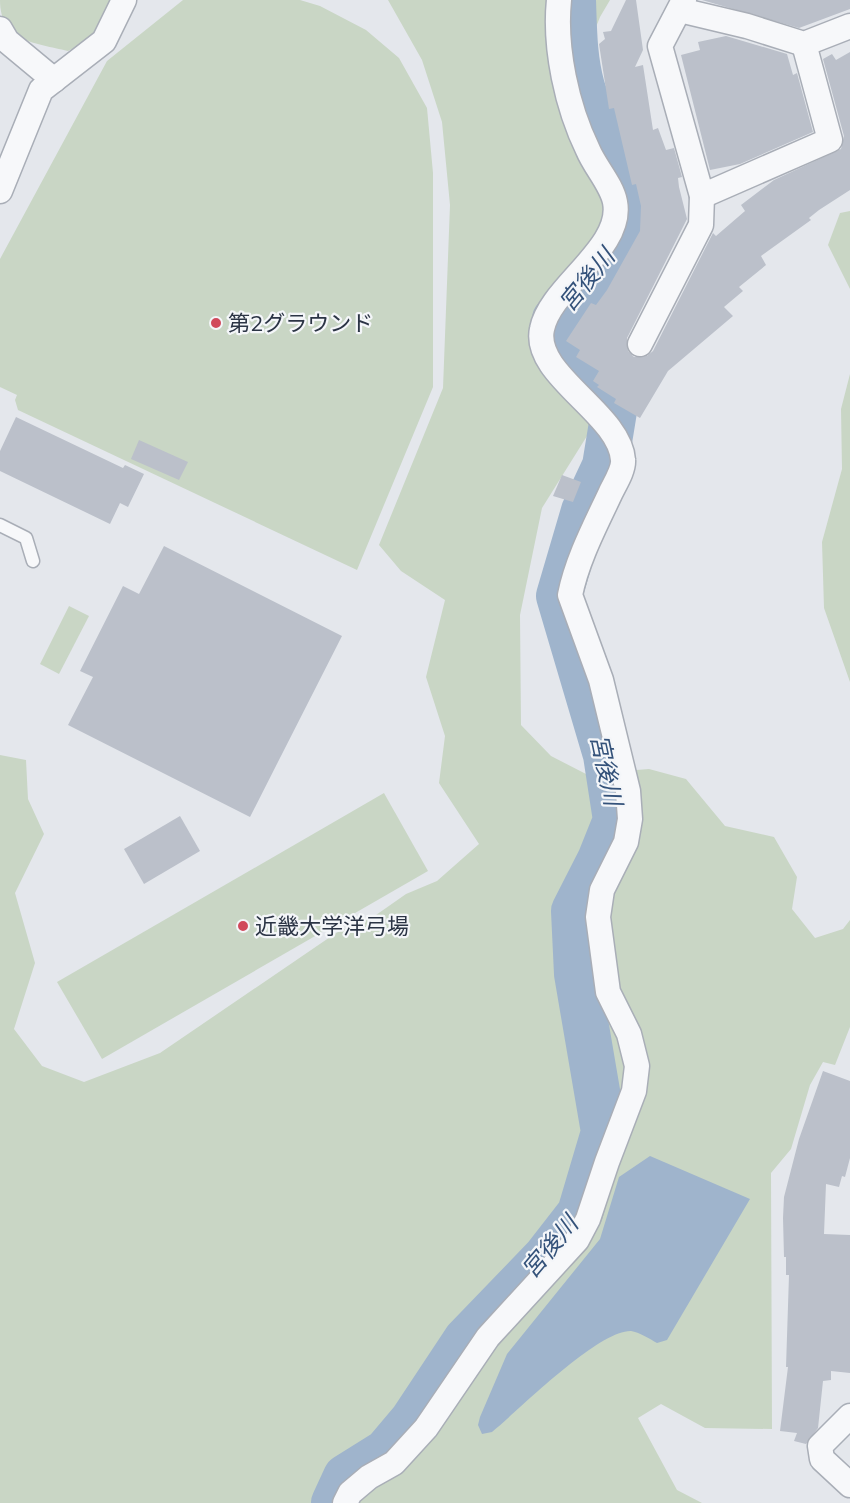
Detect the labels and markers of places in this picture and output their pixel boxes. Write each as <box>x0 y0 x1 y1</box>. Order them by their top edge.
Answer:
place label: 第2グラウンド <box>228 309 373 337</box>
marker: 第2グラウンド <box>209 316 223 330</box>
place label: 近畿大学洋弓場 <box>255 912 409 940</box>
marker: 近畿大学洋弓場 <box>236 919 250 933</box>

